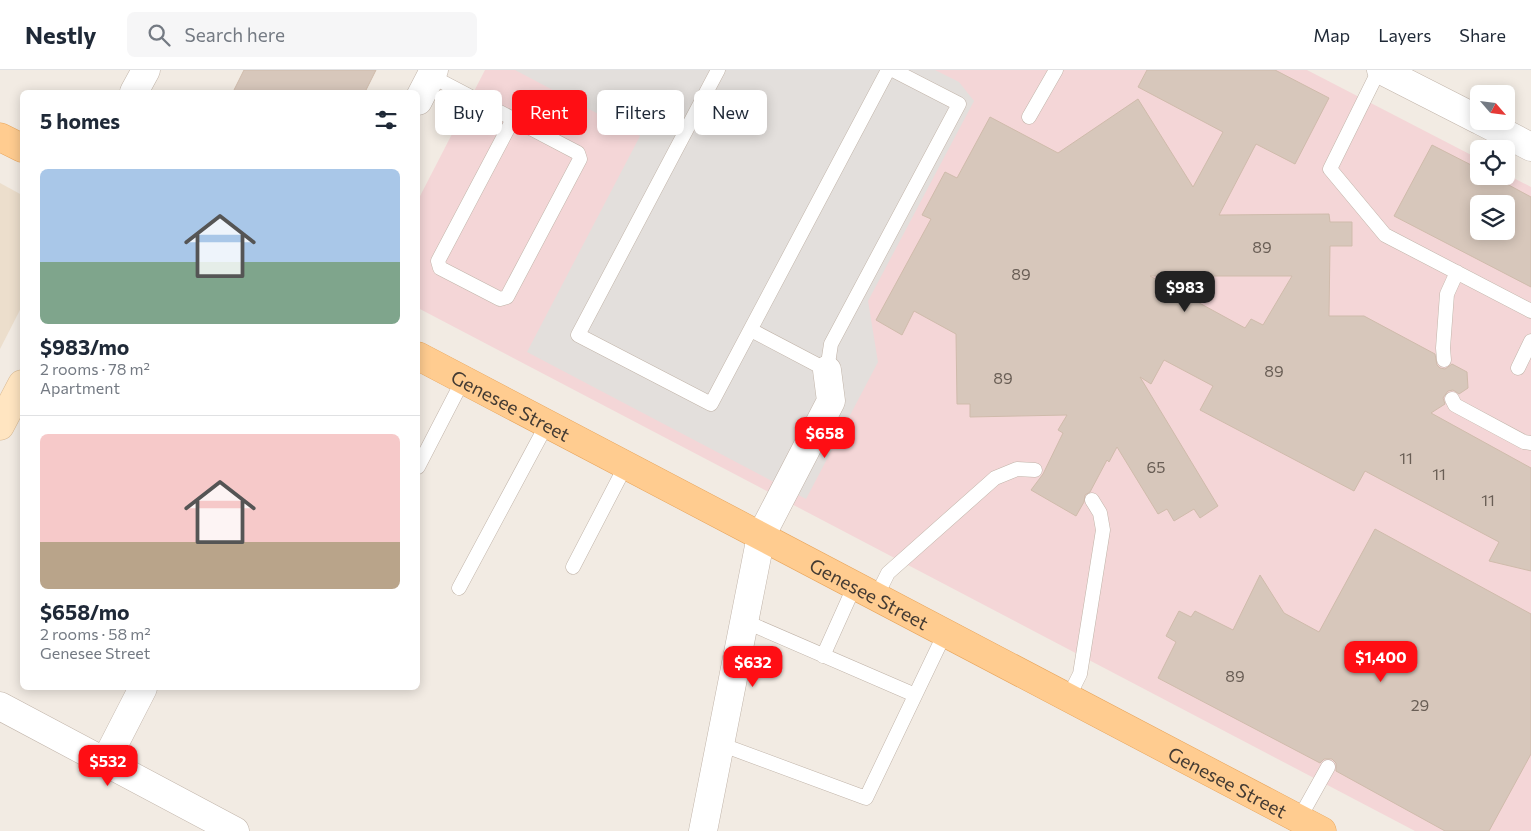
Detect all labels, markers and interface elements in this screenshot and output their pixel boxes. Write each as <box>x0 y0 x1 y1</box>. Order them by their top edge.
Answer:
search box <box>127 12 477 57</box>
text: Nestly <box>25 20 97 49</box>
icon: search <box>145 21 173 49</box>
text: Search here <box>185 23 285 46</box>
text: Map <box>1313 24 1350 46</box>
text: Layers <box>1378 24 1431 46</box>
text: Share <box>1459 24 1506 46</box>
north arrow <box>1470 85 1515 130</box>
map controls <box>1470 85 1515 240</box>
chip: Buy <box>435 90 502 135</box>
chip: Rent <box>512 90 587 135</box>
chip: Filters <box>597 90 684 135</box>
chip: New <box>694 90 767 135</box>
icon: filters <box>372 106 400 134</box>
text: 5 homes <box>40 108 120 133</box>
button: locate <box>1470 140 1515 185</box>
button: layers <box>1470 195 1515 240</box>
icon: home <box>175 201 265 291</box>
house number: 89 <box>1252 237 1272 256</box>
house number: 89 <box>1011 264 1031 283</box>
pin: $983 <box>1155 270 1215 313</box>
text: $983 <box>1166 277 1204 296</box>
text: $983/mo <box>40 334 129 359</box>
text: 2 rooms · 78 m² <box>40 359 150 378</box>
house number: 89 <box>1264 361 1284 380</box>
street label: Genesee Street <box>448 364 574 446</box>
house number: 89 <box>993 368 1013 387</box>
text: Apartment <box>40 378 120 397</box>
pin: $658 <box>795 416 855 459</box>
text: $658 <box>806 423 844 442</box>
house number: 11 <box>1399 448 1413 467</box>
house number: 65 <box>1147 457 1165 476</box>
house number: 11 <box>1432 464 1446 483</box>
icon: home <box>175 467 265 557</box>
house number: 11 <box>1481 490 1495 509</box>
street label: Genesee Street <box>806 553 933 634</box>
text: $658/mo <box>40 599 130 624</box>
text: 2 rooms · 58 m² <box>40 624 151 643</box>
pin: $1,400 <box>1340 640 1422 683</box>
text: Genesee Street <box>40 643 150 662</box>
pin: $632 <box>723 646 783 688</box>
text: $1,400 <box>1355 647 1407 666</box>
text: $632 <box>734 652 772 671</box>
house number: 89 <box>1225 666 1245 685</box>
house number: 29 <box>1411 695 1429 714</box>
street label: Genesee Street <box>1165 741 1292 822</box>
pin: $532 <box>78 744 138 787</box>
text: $532 <box>90 751 126 770</box>

